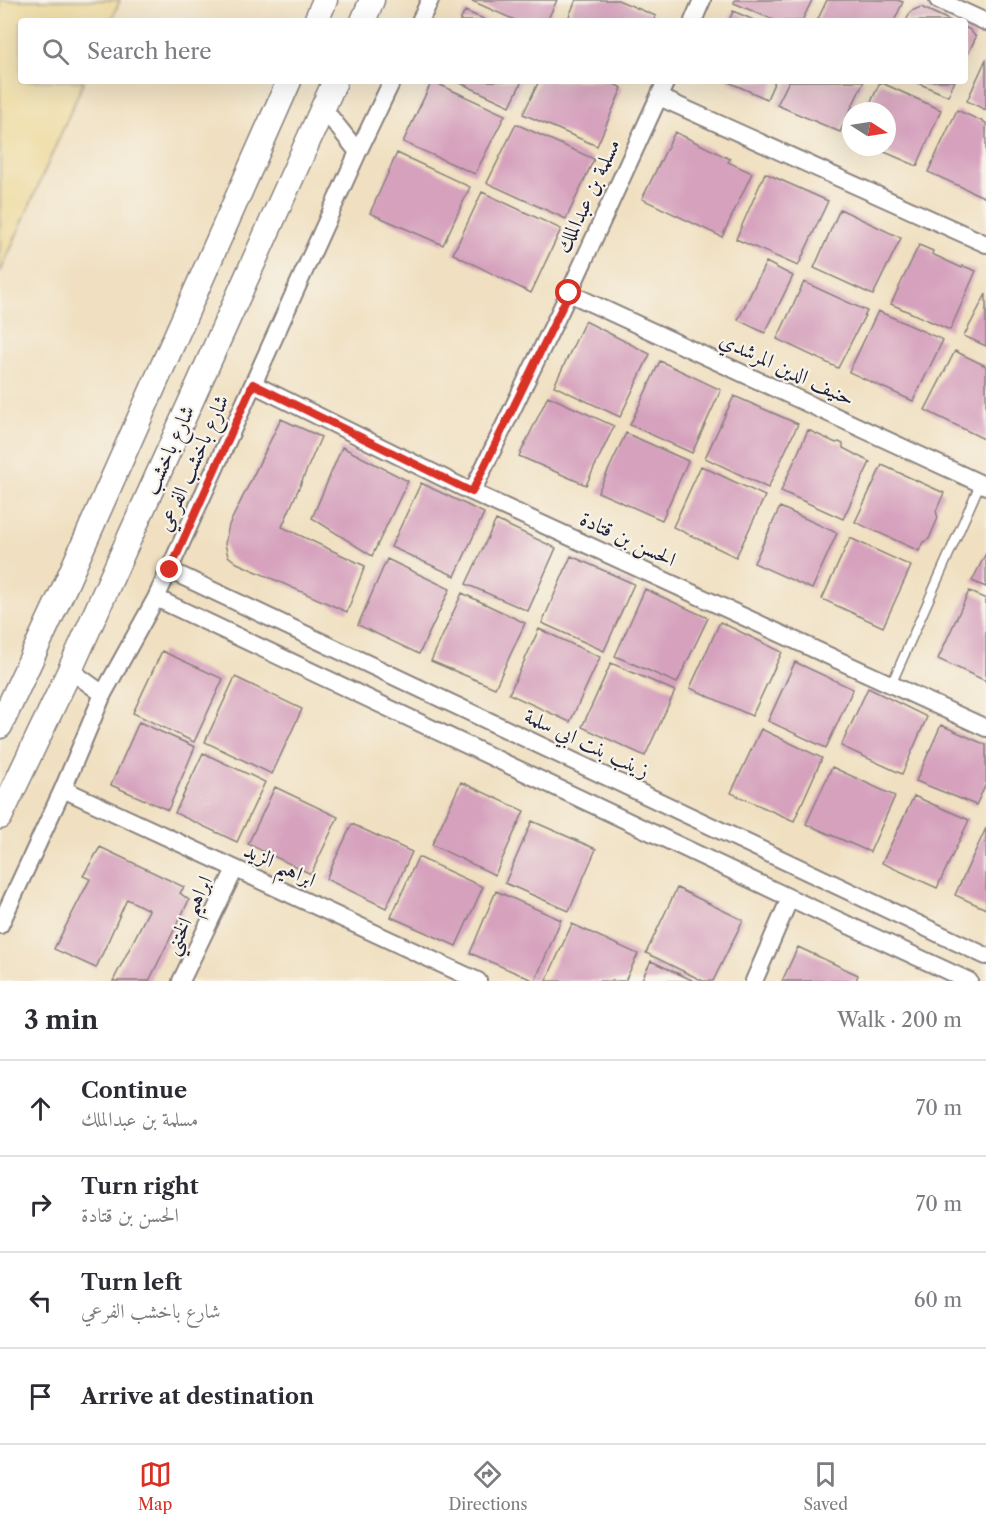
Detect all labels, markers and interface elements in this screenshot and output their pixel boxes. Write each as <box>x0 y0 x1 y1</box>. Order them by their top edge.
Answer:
search box <box>18 18 968 84</box>
icon: search <box>39 35 72 68</box>
text: Search here <box>87 38 212 65</box>
north arrow <box>842 102 896 156</box>
street label: مسلمة بن عبدالملك <box>550 135 626 257</box>
route start <box>555 279 581 305</box>
street label: حنيف الدين المرشدي <box>714 326 859 414</box>
street label: شارع باخشب الفرعي <box>151 391 239 537</box>
street label: شارع باخشب <box>138 401 205 501</box>
street label: الحسن بن قتادة <box>575 505 680 573</box>
route end <box>156 556 182 582</box>
street label: زينب بنت ابي سلمة <box>518 703 654 787</box>
street label: ابراهيم الزيد <box>236 837 320 900</box>
street label: ابراهيم الختني <box>158 871 225 962</box>
text: 3 min <box>24 1004 98 1036</box>
text: Walk · 200 m <box>837 1008 962 1032</box>
text: Continue <box>81 1077 187 1104</box>
icon: ahead <box>24 1092 57 1125</box>
text: 70 m <box>916 1096 962 1120</box>
text: مسلمة بن عبدالملك <box>81 1107 198 1131</box>
text: Turn right <box>81 1173 199 1200</box>
icon: right <box>24 1188 57 1221</box>
text: 70 m <box>916 1192 962 1216</box>
text: الحسن بن قتادة <box>81 1203 179 1227</box>
text: Turn left <box>81 1269 182 1296</box>
icon: left <box>24 1284 57 1317</box>
text: 60 m <box>914 1288 962 1312</box>
text: شارع باخشب الفرعي <box>81 1299 221 1323</box>
icon: arrive <box>24 1380 57 1413</box>
text: Arrive at destination <box>81 1383 314 1410</box>
tab: Map <box>138 1458 172 1514</box>
tab: Directions <box>448 1458 527 1514</box>
tab: Saved <box>804 1458 848 1514</box>

